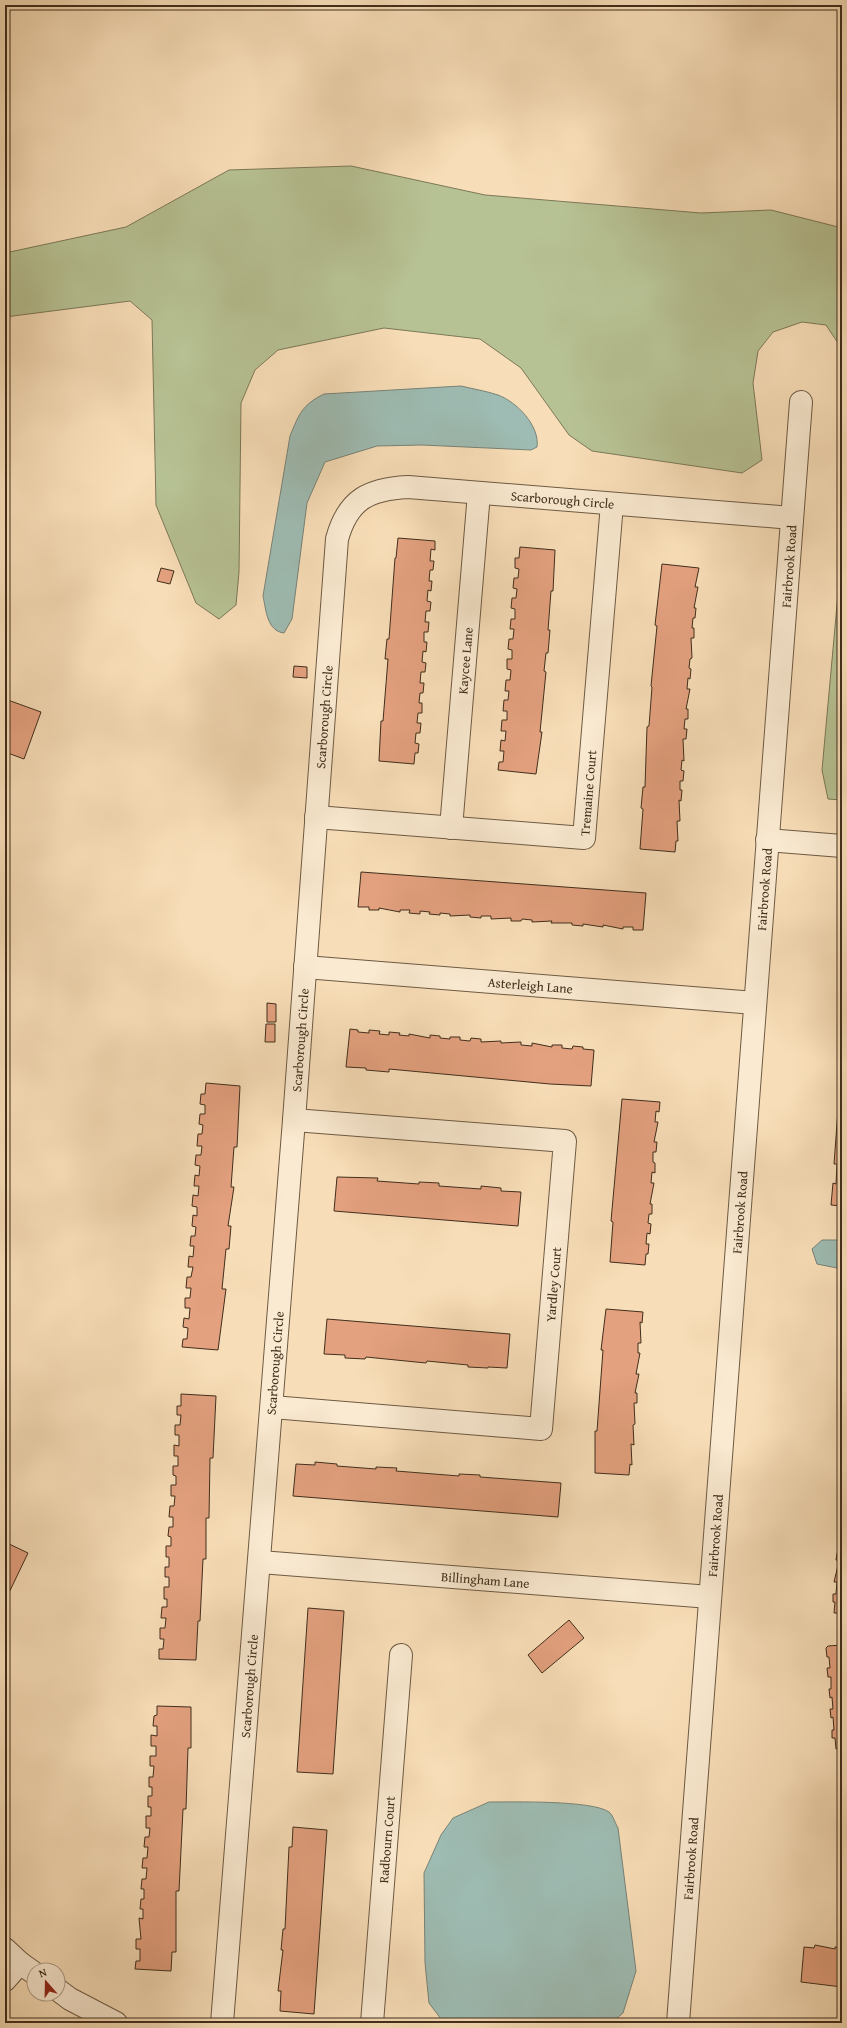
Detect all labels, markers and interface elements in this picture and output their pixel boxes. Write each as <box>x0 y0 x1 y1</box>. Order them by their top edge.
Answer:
street label: Scarborough Circle <box>510 486 615 514</box>
street label: Fairbrook Road <box>776 524 802 608</box>
street label: Kaycee Lane <box>453 626 478 695</box>
street label: Scarborough Circle <box>311 665 338 769</box>
street label: Tremaine Court <box>575 749 601 837</box>
street label: Fairbrook Road <box>752 847 777 931</box>
street label: Asterleigh Lane <box>487 973 573 998</box>
street label: Scarborough Circle <box>287 988 314 1093</box>
street label: Fairbrook Road <box>727 1170 753 1254</box>
street label: Yardley Court <box>541 1246 566 1323</box>
street label: Scarborough Circle <box>262 1311 289 1416</box>
street label: Fairbrook Road <box>703 1493 728 1578</box>
street label: Billingham Lane <box>440 1567 530 1593</box>
street label: Scarborough Circle <box>236 1634 263 1739</box>
street label: Radbourn Court <box>374 1795 400 1884</box>
street label: Fairbrook Road <box>678 1816 704 1901</box>
north arrow <box>26 1962 66 2002</box>
text: N <box>36 1964 49 1981</box>

